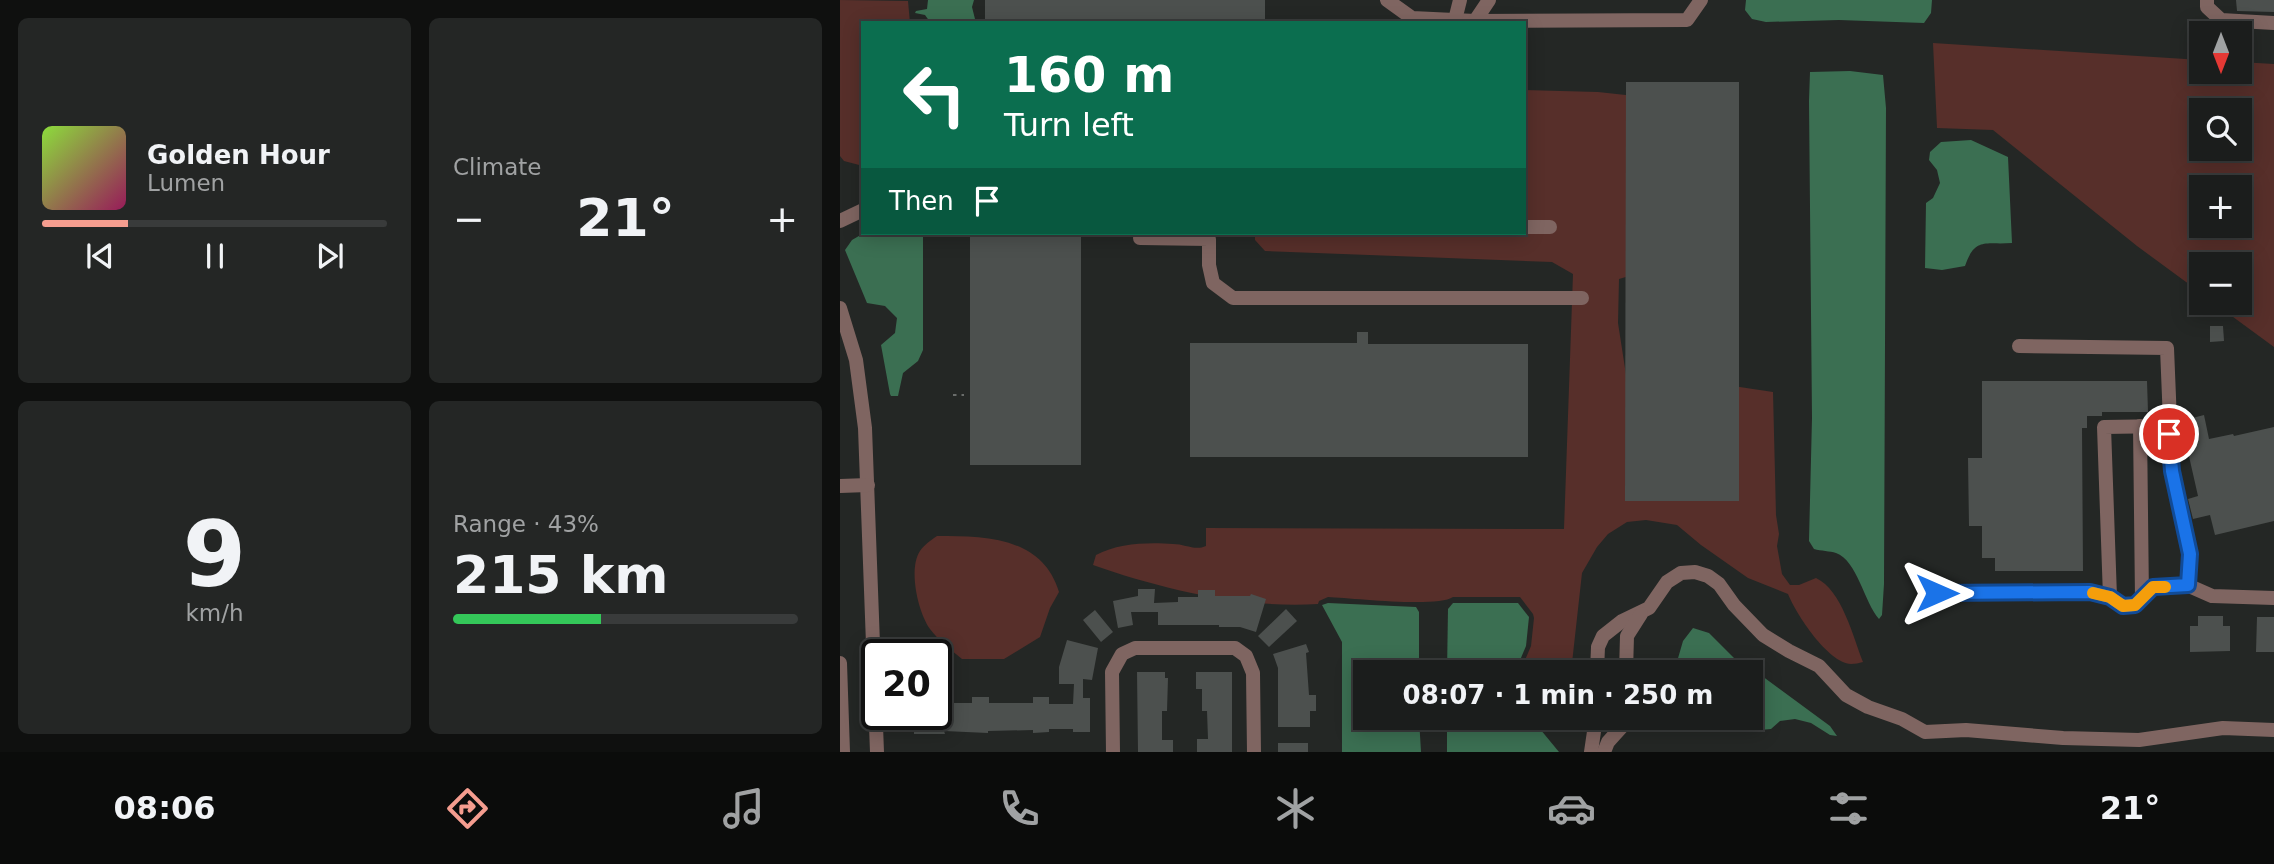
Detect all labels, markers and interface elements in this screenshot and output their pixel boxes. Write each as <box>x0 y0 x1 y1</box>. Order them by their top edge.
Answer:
north arrow <box>2189 21 2252 84</box>
map controls <box>2189 21 2252 315</box>
text: 160 m <box>1004 47 1174 104</box>
icon: left <box>889 49 980 140</box>
button: search <box>2189 98 2252 161</box>
text: Turn left <box>1004 106 1134 144</box>
text: Golden Hour <box>147 140 330 170</box>
text: Climate <box>453 154 542 180</box>
text: Lumen <box>147 170 225 196</box>
button: + <box>2189 175 2252 238</box>
icon: arrive <box>968 182 1006 220</box>
text: Then <box>889 186 954 216</box>
text: 21° <box>576 188 675 248</box>
text: − <box>453 197 485 241</box>
text: + <box>766 197 798 241</box>
icon: previous <box>81 237 119 275</box>
icon: pause <box>196 237 234 275</box>
icon: next <box>311 237 349 275</box>
button: − <box>2189 252 2252 315</box>
pin <box>2139 404 2199 464</box>
icon: arrive <box>2150 415 2188 453</box>
text: 9 <box>183 502 246 607</box>
text: Range · 43% <box>453 511 599 537</box>
text: 215 km <box>453 545 668 605</box>
position arrow <box>1900 556 1974 630</box>
text: km/h <box>185 600 244 626</box>
speed limit sign: 20 <box>861 639 952 730</box>
text: 08:07 · 1 min · 250 m <box>1403 680 1713 710</box>
icon: directions <box>443 784 492 833</box>
icon: music <box>719 784 768 833</box>
icon: phone <box>995 784 1044 833</box>
icon: climate <box>1271 784 1320 833</box>
icon: car <box>1547 784 1596 833</box>
icon: filters <box>1824 784 1873 833</box>
text: 08:06 <box>114 789 215 827</box>
text: 21° <box>2100 789 2160 827</box>

